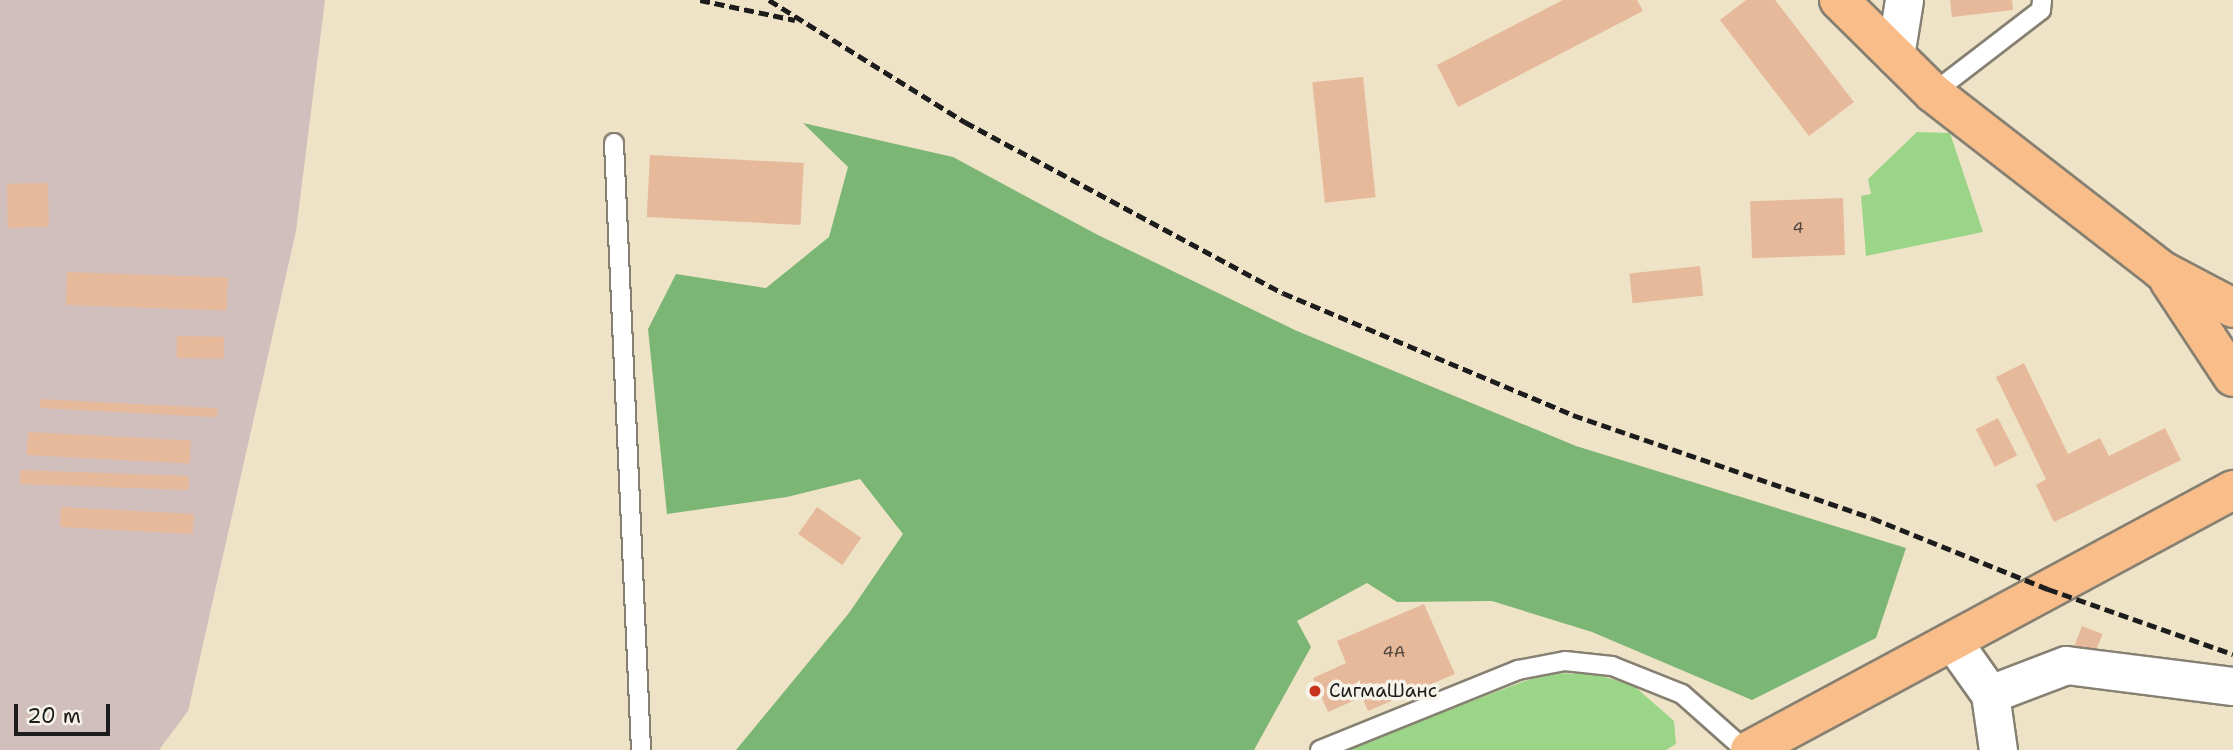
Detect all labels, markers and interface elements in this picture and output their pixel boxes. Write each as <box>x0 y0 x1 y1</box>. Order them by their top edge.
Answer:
house number: 4 <box>1792 218 1804 238</box>
house number: 4А <box>1383 642 1405 662</box>
place label: СигмаШанс <box>1329 680 1437 702</box>
marker: СигмаШанс <box>1307 683 1323 699</box>
scale bar <box>18 690 114 734</box>
text: 20 m <box>27 702 81 730</box>

